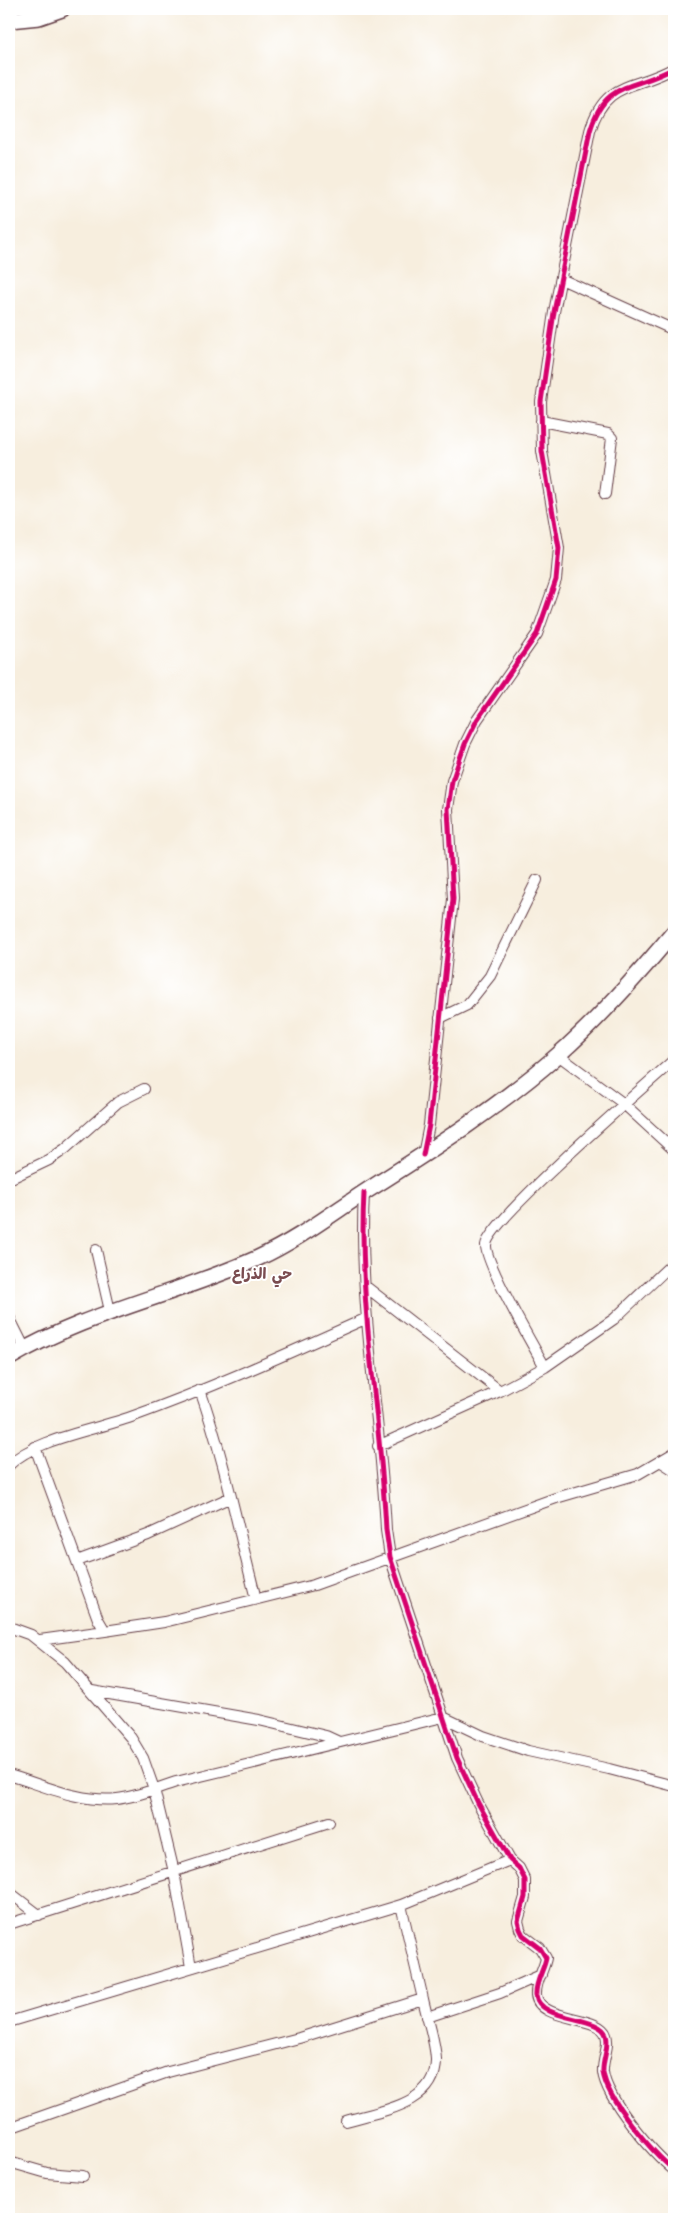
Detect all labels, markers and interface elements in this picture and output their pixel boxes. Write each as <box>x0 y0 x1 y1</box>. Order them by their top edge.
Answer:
district label: حي الذراع <box>232 1263 292 1288</box>

